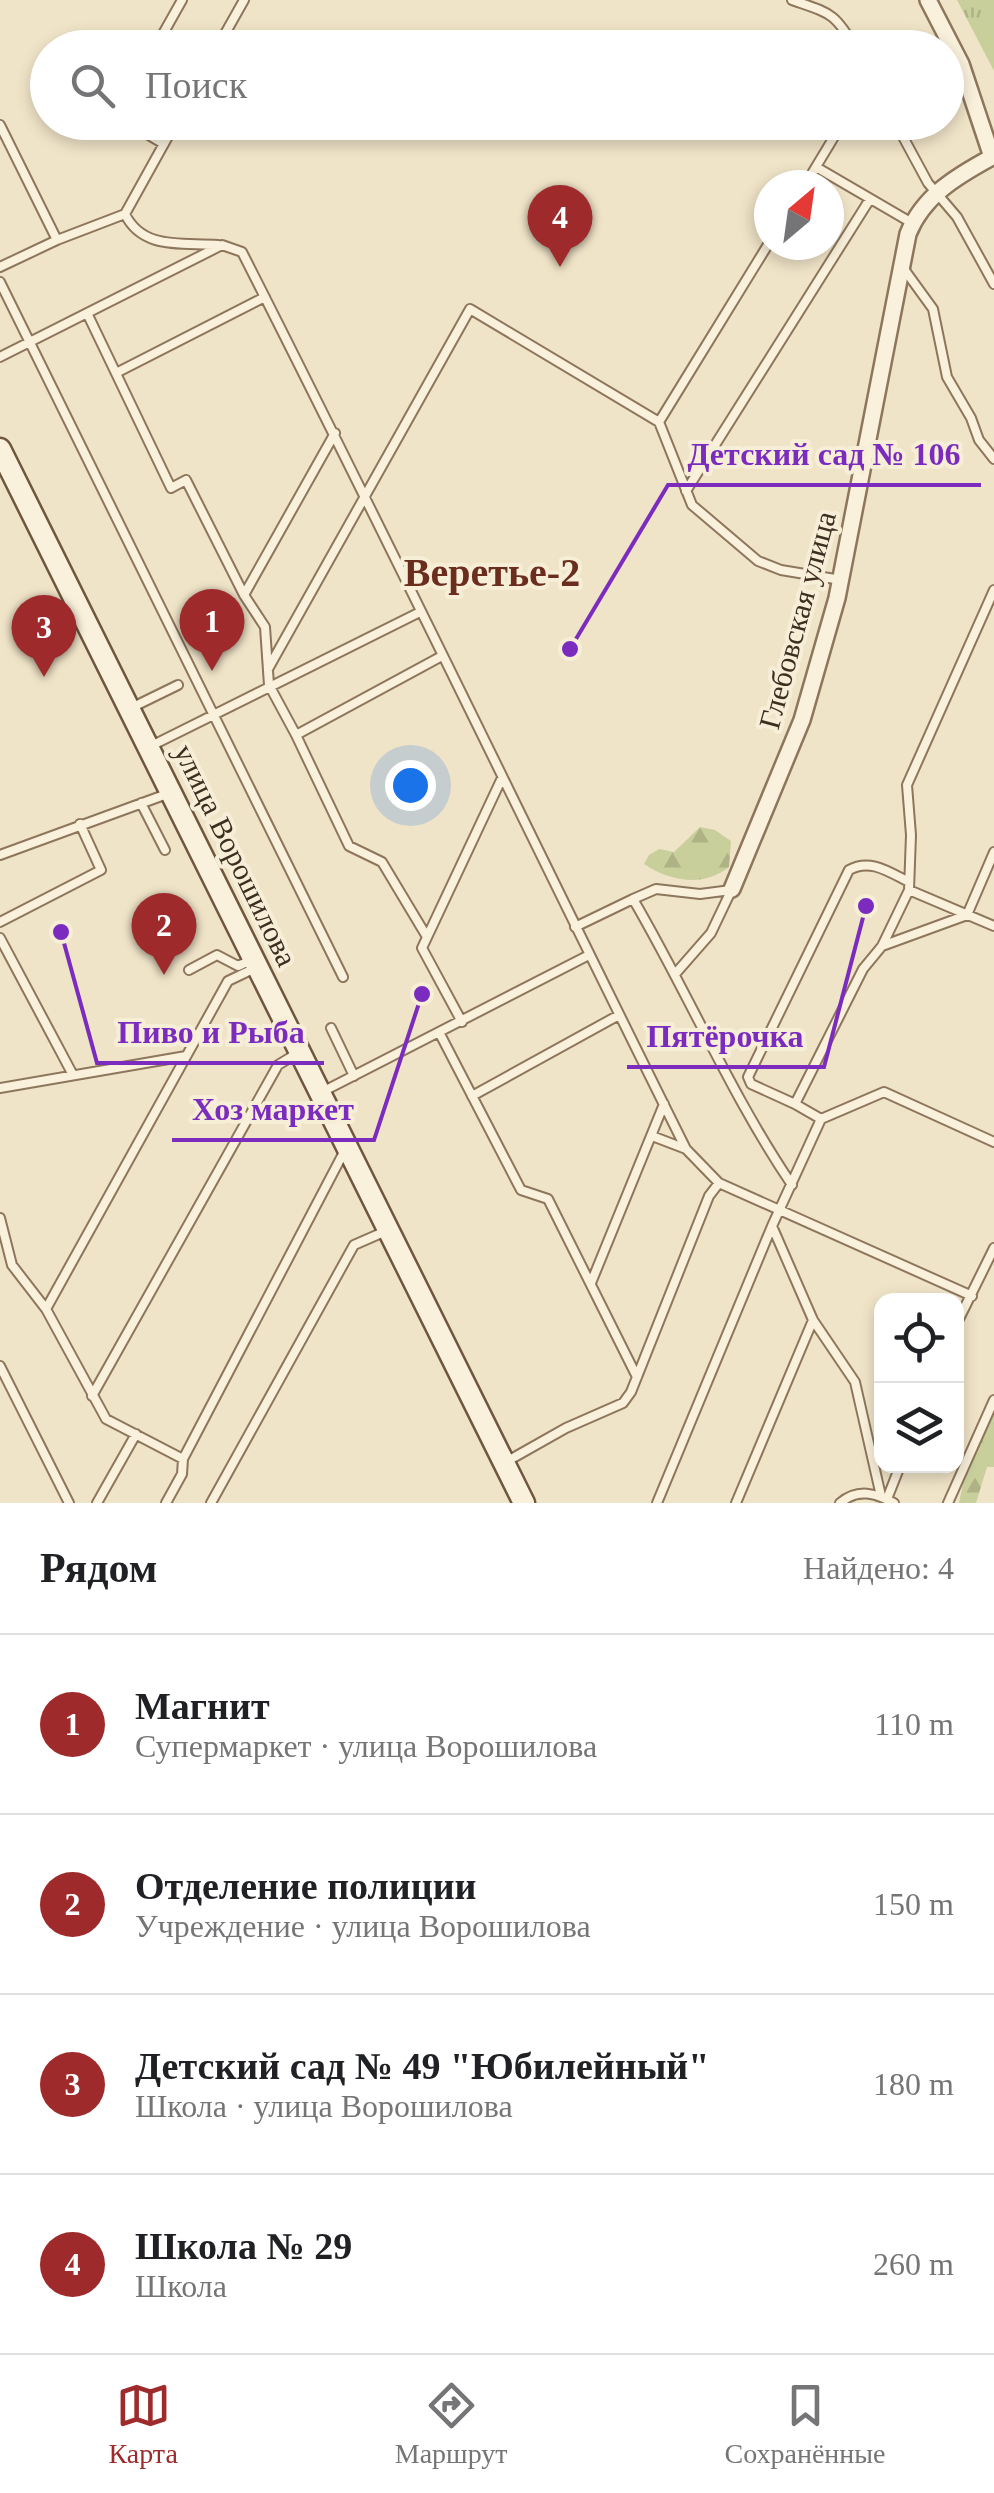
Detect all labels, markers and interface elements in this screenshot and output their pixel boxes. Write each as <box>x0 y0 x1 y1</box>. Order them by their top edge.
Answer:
search box <box>30 30 964 140</box>
icon: search <box>65 58 120 113</box>
text: Поиск <box>145 64 247 106</box>
north arrow <box>754 170 844 260</box>
pin: 4 <box>528 184 592 267</box>
callout: Детский сад № 106 <box>668 423 981 485</box>
text: Детский сад № 106 <box>687 436 961 472</box>
street label: Глебовская улица <box>752 508 842 732</box>
district label: Веретье-2 <box>404 550 580 595</box>
pin: 1 <box>180 588 244 671</box>
pin: 3 <box>12 594 76 677</box>
street label: улица Ворошилова <box>168 739 304 971</box>
your location <box>385 760 436 811</box>
pin: 2 <box>132 892 196 975</box>
callout: Пиво и Рыба <box>97 1001 324 1063</box>
callout: Пятёрочка <box>627 1005 824 1067</box>
text: Пиво и Рыба <box>117 1014 305 1050</box>
text: Пятёрочка <box>646 1018 804 1054</box>
callout: Хоз маркет <box>172 1078 374 1140</box>
text: Хоз маркет <box>192 1091 354 1127</box>
map controls <box>874 1293 964 1473</box>
button: locate <box>874 1293 964 1383</box>
button: layers <box>874 1383 964 1473</box>
text: Рядом <box>40 1545 157 1591</box>
text: Найдено: 4 <box>803 1550 954 1586</box>
text: Магнит <box>135 1685 270 1727</box>
text: 1 <box>65 1706 81 1742</box>
text: 110 m <box>874 1706 954 1742</box>
text: Супермаркет · улица Ворошилова <box>135 1728 597 1764</box>
text: Отделение полиции <box>135 1865 476 1907</box>
text: 2 <box>65 1886 81 1922</box>
text: 150 m <box>873 1886 954 1922</box>
text: Учреждение · улица Ворошилова <box>135 1908 591 1944</box>
text: Детский сад № 49 "Юбилейный" <box>135 2045 709 2087</box>
text: 3 <box>65 2066 81 2102</box>
text: 180 m <box>873 2066 954 2102</box>
text: Школа · улица Ворошилова <box>135 2088 513 2124</box>
text: Школа № 29 <box>135 2225 352 2267</box>
text: 4 <box>65 2246 81 2282</box>
text: 260 m <box>873 2246 954 2282</box>
text: Школа <box>135 2268 227 2304</box>
tab: Карта <box>108 2378 178 2470</box>
tab: Маршрут <box>395 2378 508 2470</box>
tab: Сохранённые <box>724 2378 886 2470</box>

